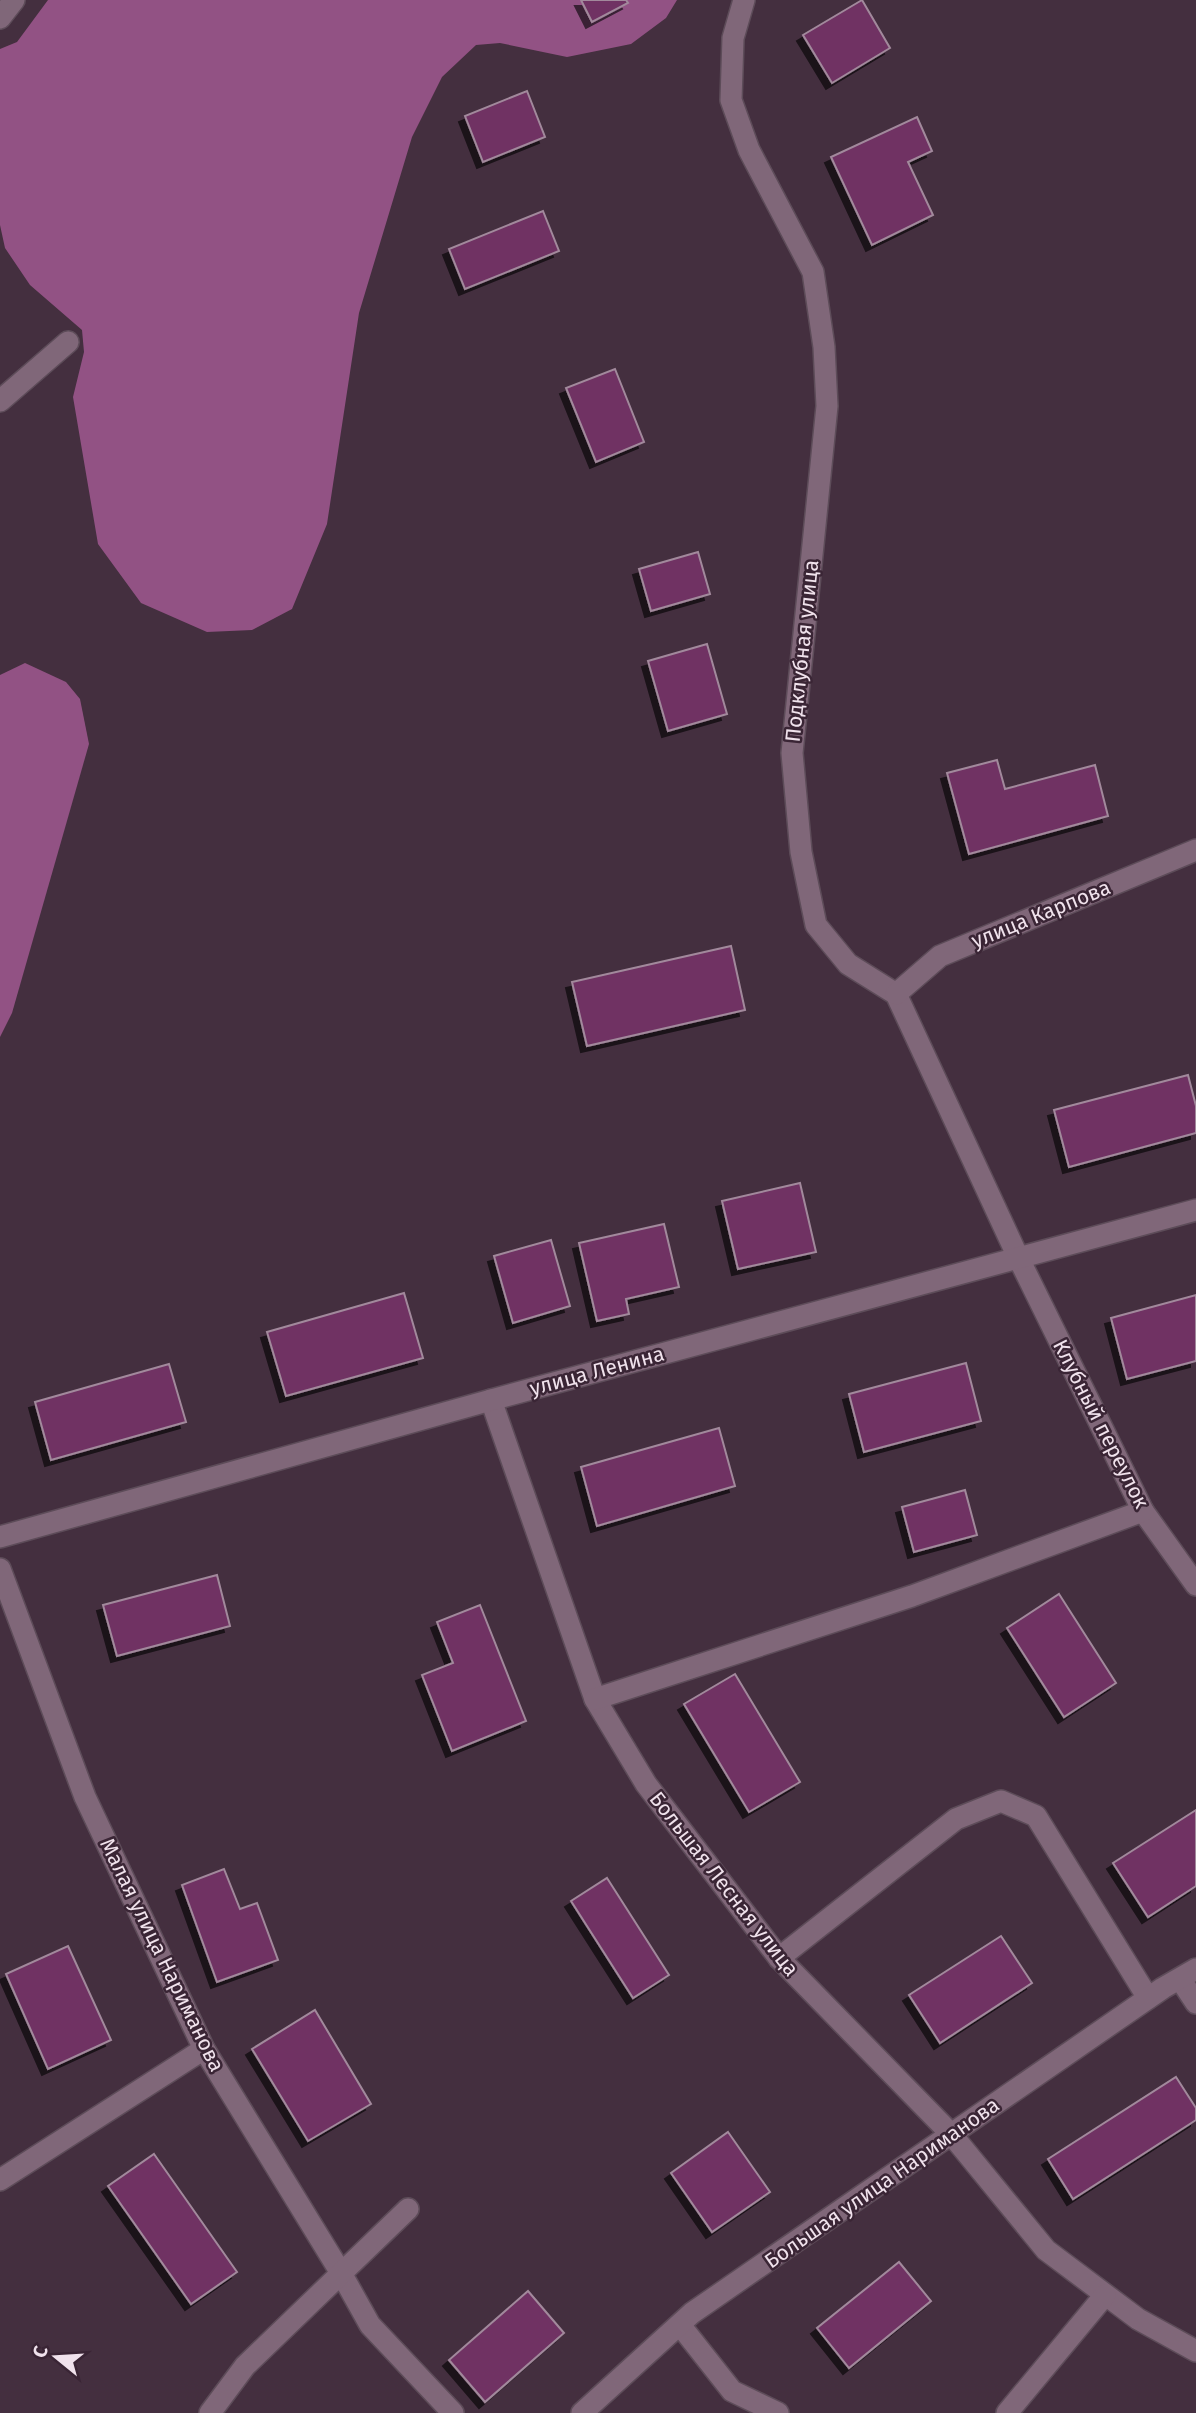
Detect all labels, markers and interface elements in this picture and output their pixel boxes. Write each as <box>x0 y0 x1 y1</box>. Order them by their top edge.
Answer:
street label: Подклубная улица <box>780 559 824 743</box>
street label: улица Карпова <box>968 874 1114 954</box>
street label: Клубный переулок <box>1047 1335 1155 1513</box>
street label: улица Ленина <box>527 1341 667 1401</box>
street label: Большая Лесная улица <box>644 1786 804 1982</box>
street label: Малая улица Нариманова <box>94 1834 230 2076</box>
street label: Большая улица Нариманова <box>760 2092 1004 2274</box>
north arrow <box>21 2322 91 2392</box>
text: С <box>28 2343 53 2361</box>

